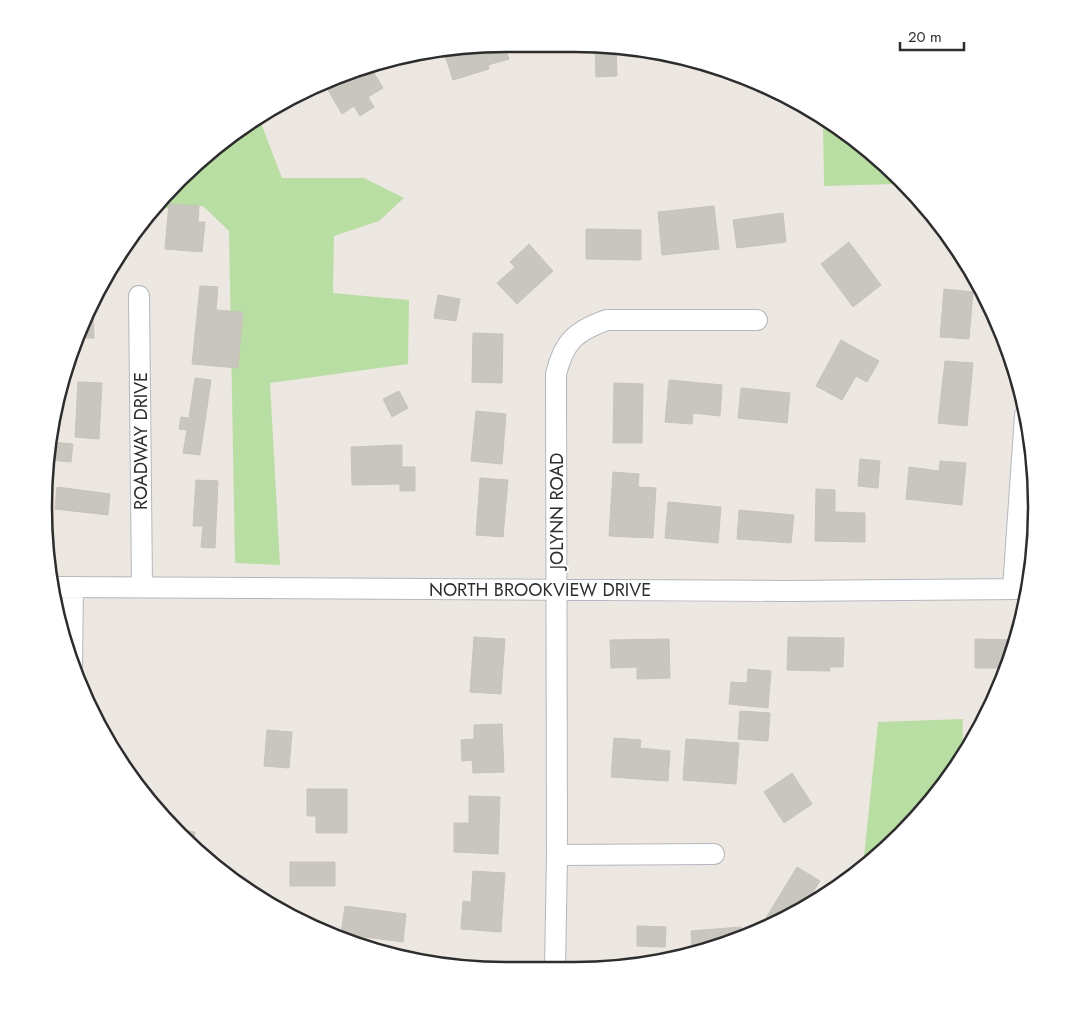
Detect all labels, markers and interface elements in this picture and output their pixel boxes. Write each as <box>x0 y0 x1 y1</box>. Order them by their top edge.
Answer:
scale bar <box>900 20 964 52</box>
text: 20 m <box>908 26 942 48</box>
street label: ROADWAY DRIVE <box>128 372 154 510</box>
street label: JOLYNN ROAD <box>544 453 570 571</box>
street label: NORTH BROOKVIEW DRIVE <box>429 577 651 603</box>

